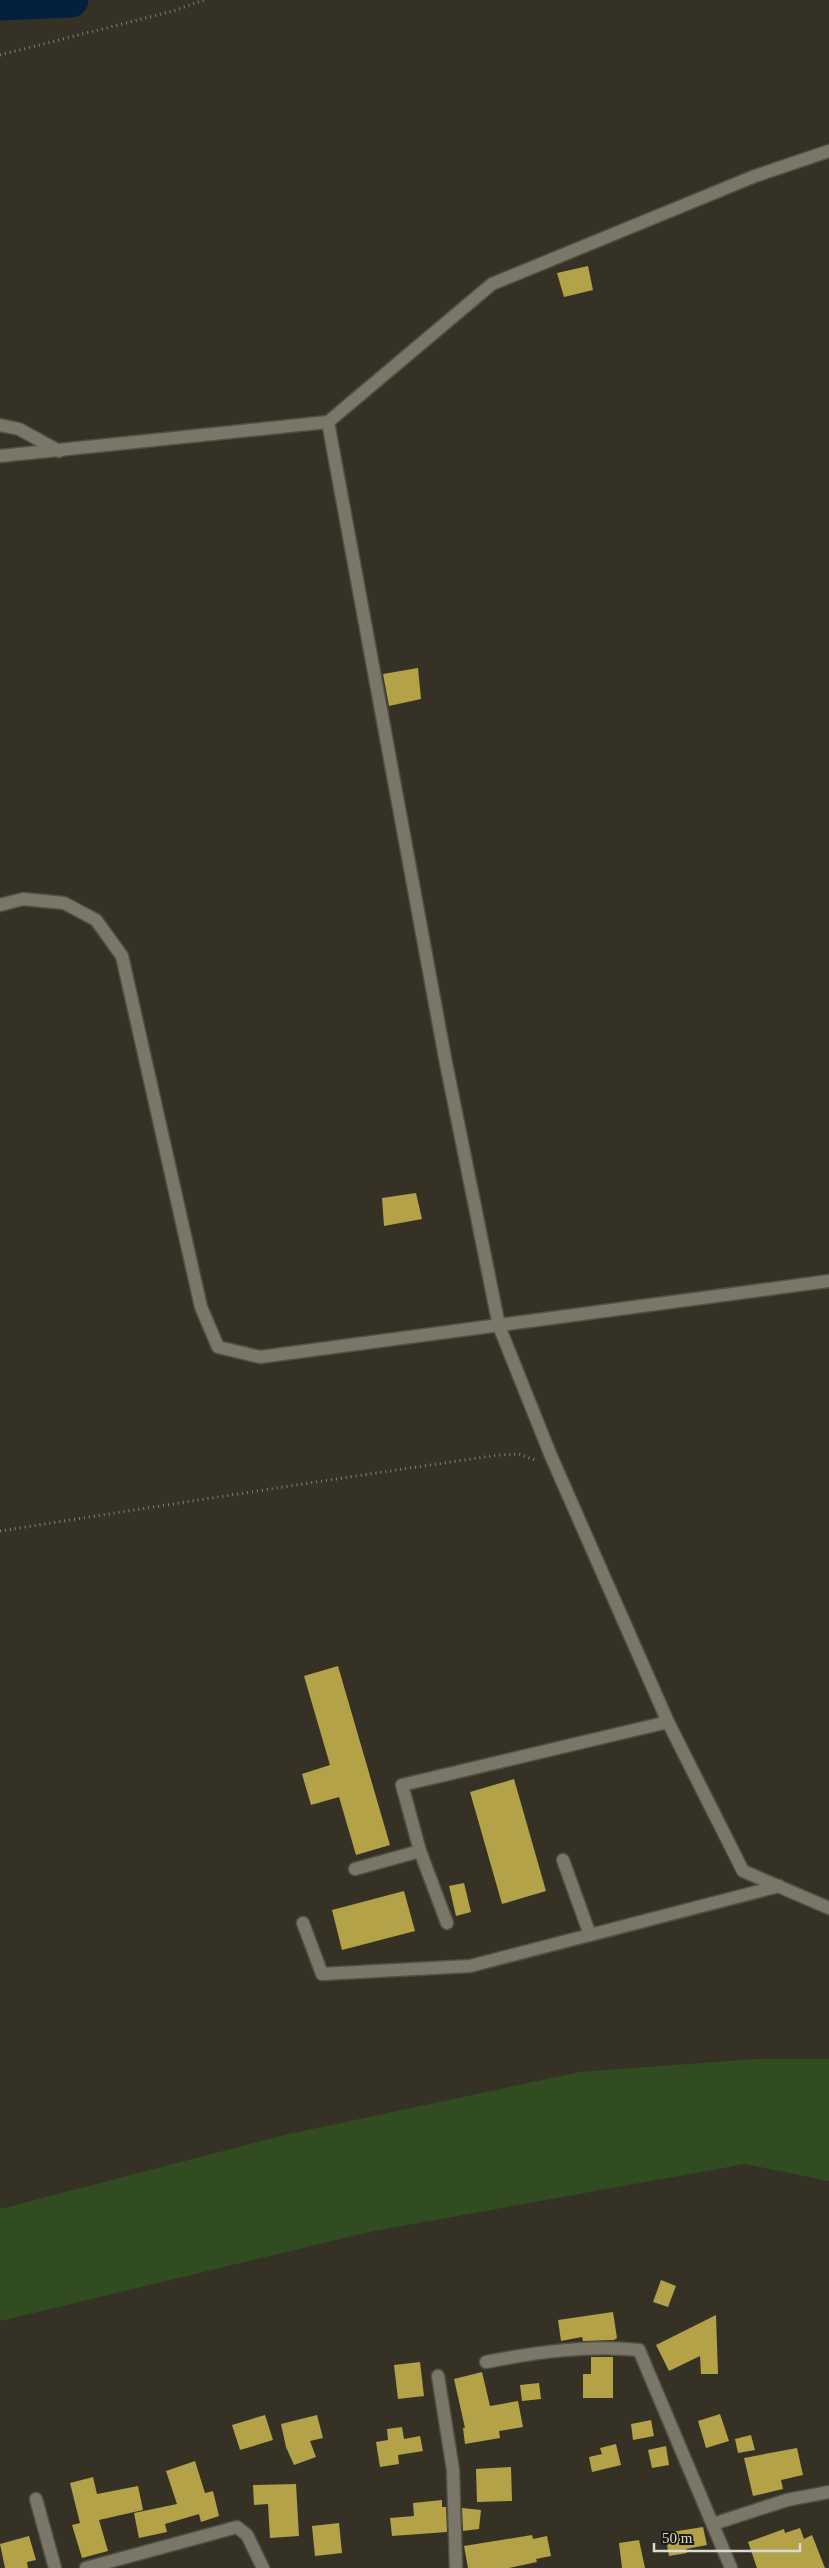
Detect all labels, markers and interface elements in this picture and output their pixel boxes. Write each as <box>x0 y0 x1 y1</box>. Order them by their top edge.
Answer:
scale bar <box>654 2520 800 2552</box>
text: 50 m <box>662 2530 693 2546</box>

